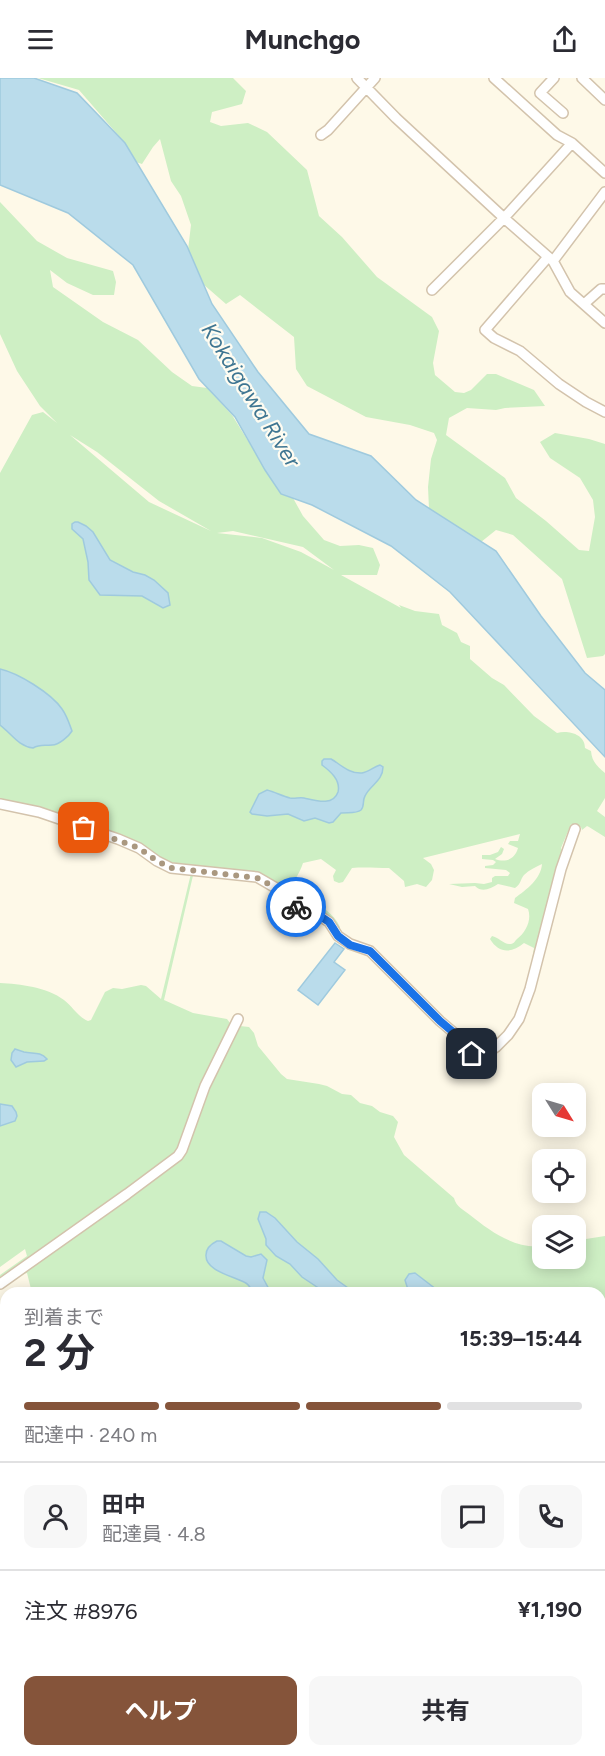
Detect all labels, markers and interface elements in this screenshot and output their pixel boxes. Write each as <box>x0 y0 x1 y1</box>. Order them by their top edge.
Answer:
icon: menu <box>24 23 57 56</box>
text: Munchgo <box>245 23 360 56</box>
icon: share <box>548 23 581 56</box>
water label: Kokaigawa River <box>196 318 307 474</box>
pin <box>58 802 109 853</box>
icon: bag <box>67 811 100 844</box>
courier <box>266 877 326 937</box>
icon: bike <box>280 891 313 924</box>
pin <box>446 1028 497 1079</box>
icon: home <box>455 1037 488 1070</box>
north arrow <box>532 1083 586 1137</box>
map controls <box>532 1083 586 1269</box>
button: locate <box>532 1149 586 1203</box>
button: layers <box>532 1215 586 1269</box>
text: 到着まで <box>24 1305 104 1329</box>
text: 15:39–15:44 <box>460 1325 582 1352</box>
text: 2 分 <box>24 1329 95 1376</box>
text: 配達中 · 240 m <box>24 1423 157 1447</box>
button: person <box>24 1485 87 1548</box>
button: chat <box>441 1485 504 1548</box>
button: phone <box>519 1485 582 1548</box>
text: 田中 <box>102 1491 146 1518</box>
text: 配達員 · 4.8 <box>102 1522 206 1546</box>
text: ¥1,190 <box>518 1596 582 1623</box>
text: 注文 #8976 <box>24 1598 138 1625</box>
button: ヘルプ <box>24 1676 297 1745</box>
button: 共有 <box>309 1676 582 1745</box>

